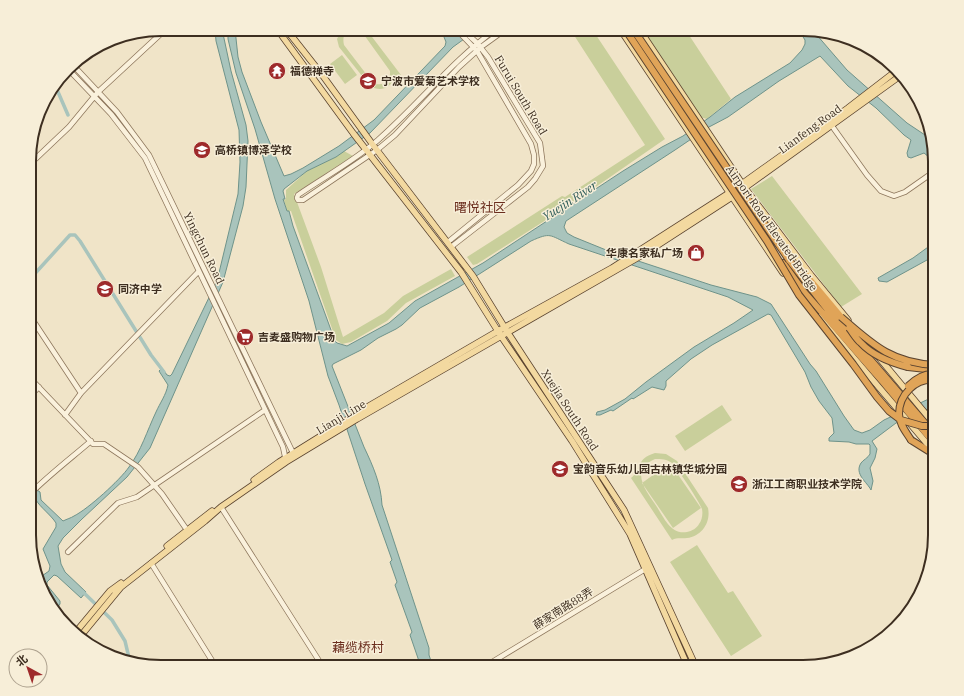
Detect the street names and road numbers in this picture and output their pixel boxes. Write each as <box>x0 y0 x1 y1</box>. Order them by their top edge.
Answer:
street label: Furui South Road <box>492 53 550 138</box>
street label: Lianfeng Road <box>776 101 844 157</box>
street label: Airport Road Elevated Bridge <box>723 162 821 294</box>
street label: Yingchun Road <box>181 210 228 287</box>
street label: Xuejia South Road <box>538 367 602 454</box>
street label: Lianji Line <box>314 397 368 437</box>
street label: 薛家南路88弄 <box>530 584 596 632</box>

